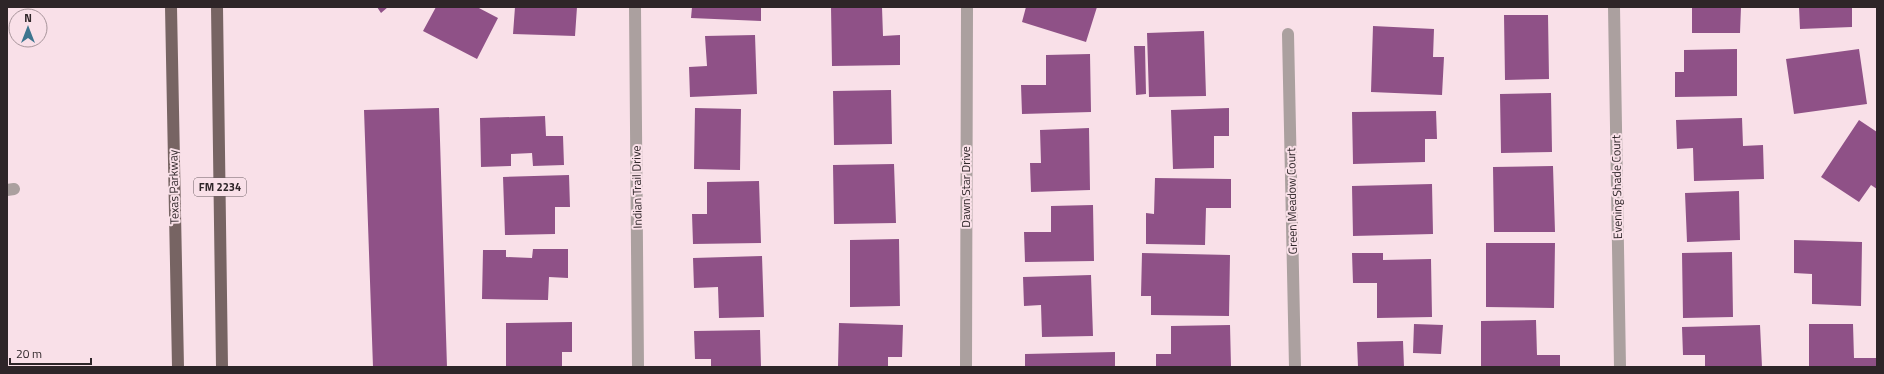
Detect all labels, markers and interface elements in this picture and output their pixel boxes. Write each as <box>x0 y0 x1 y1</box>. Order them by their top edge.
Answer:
north arrow <box>8 8 48 48</box>
text: N <box>24 10 32 26</box>
street label: Evening Shade Court <box>1606 134 1627 239</box>
street label: Indian Trail Drive <box>626 145 647 229</box>
street label: Dawn Star Drive <box>956 146 975 228</box>
street label: Green Meadow Court <box>1281 147 1302 254</box>
street label: Texas Parkway <box>163 149 184 224</box>
road number: FM 2234 <box>194 178 246 196</box>
scale bar <box>10 340 91 366</box>
text: 20 m <box>16 344 42 363</box>

